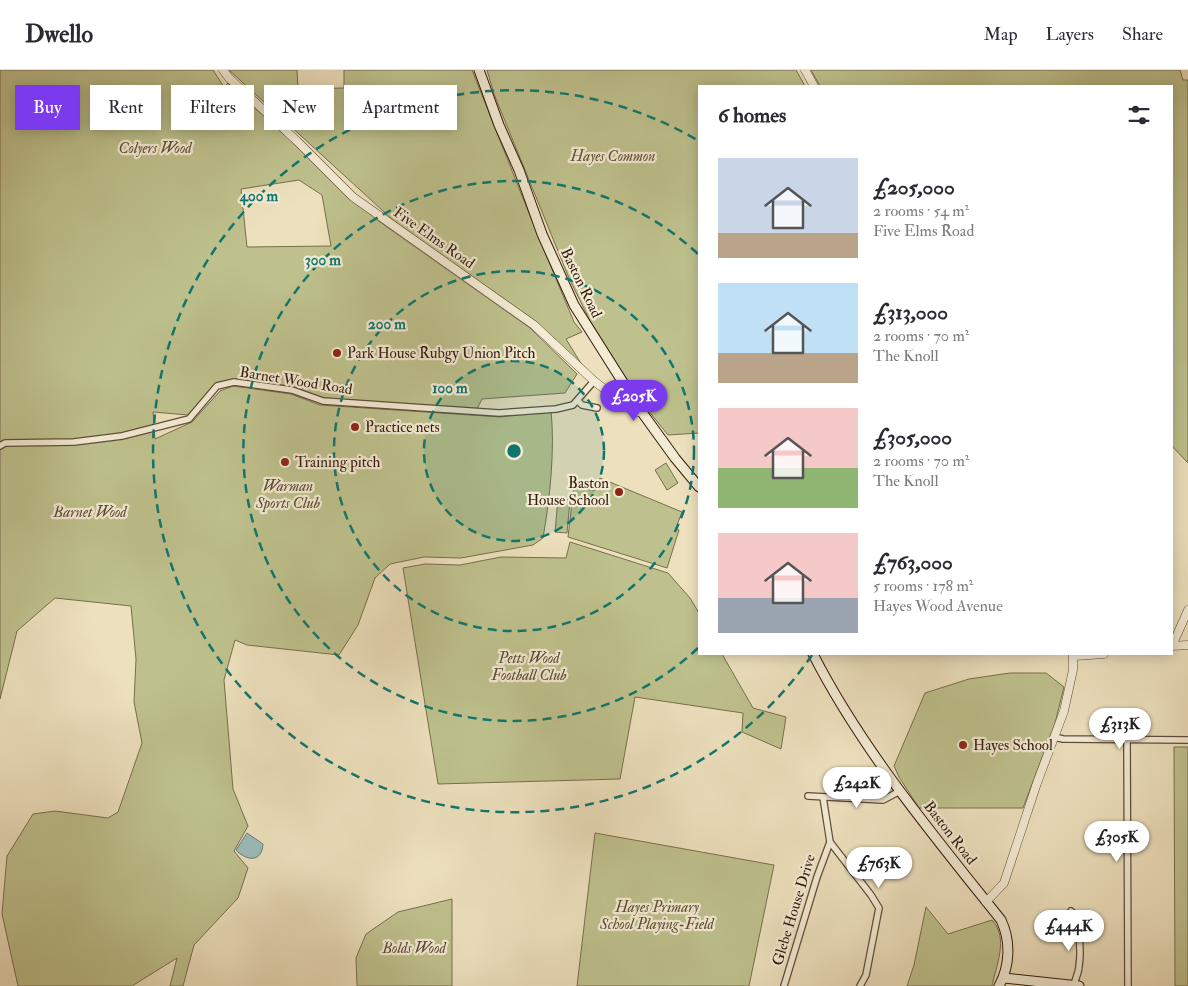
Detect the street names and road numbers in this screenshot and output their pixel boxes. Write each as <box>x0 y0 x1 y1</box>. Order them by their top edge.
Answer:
street label: Five Elms Road <box>390 203 479 273</box>
street label: Baston Road <box>556 245 606 322</box>
street label: Barnet Wood Road <box>238 363 354 399</box>
street label: Baston Road <box>919 797 981 869</box>
street label: Glebe House Drive <box>768 852 820 968</box>

